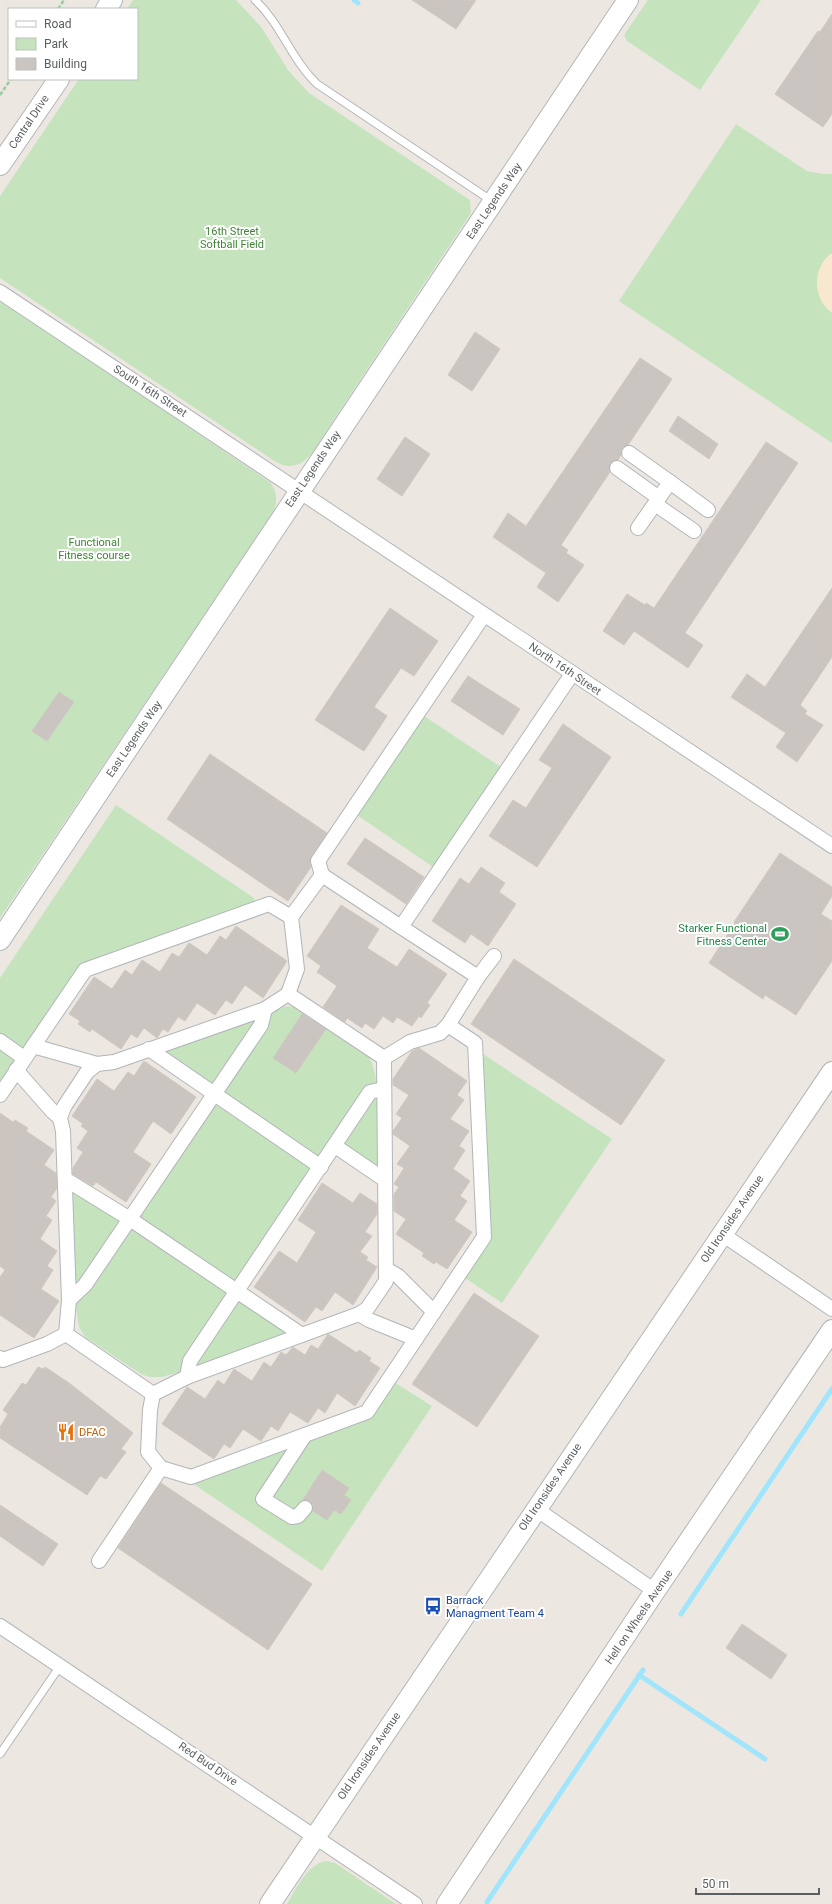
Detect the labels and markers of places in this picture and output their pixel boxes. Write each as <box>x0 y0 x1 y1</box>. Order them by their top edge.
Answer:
place label: Starker Functional Fitness Center <box>678 922 767 948</box>
sports icon: Starker Functional Fitness Center <box>770 924 790 944</box>
restaurant icon: DFAC <box>56 1422 76 1442</box>
place label: DFAC <box>79 1426 106 1439</box>
place label: Barrack Managment Team 4 <box>446 1594 544 1620</box>
bus stop icon: Barrack Managment Team 4 <box>423 1596 443 1616</box>

